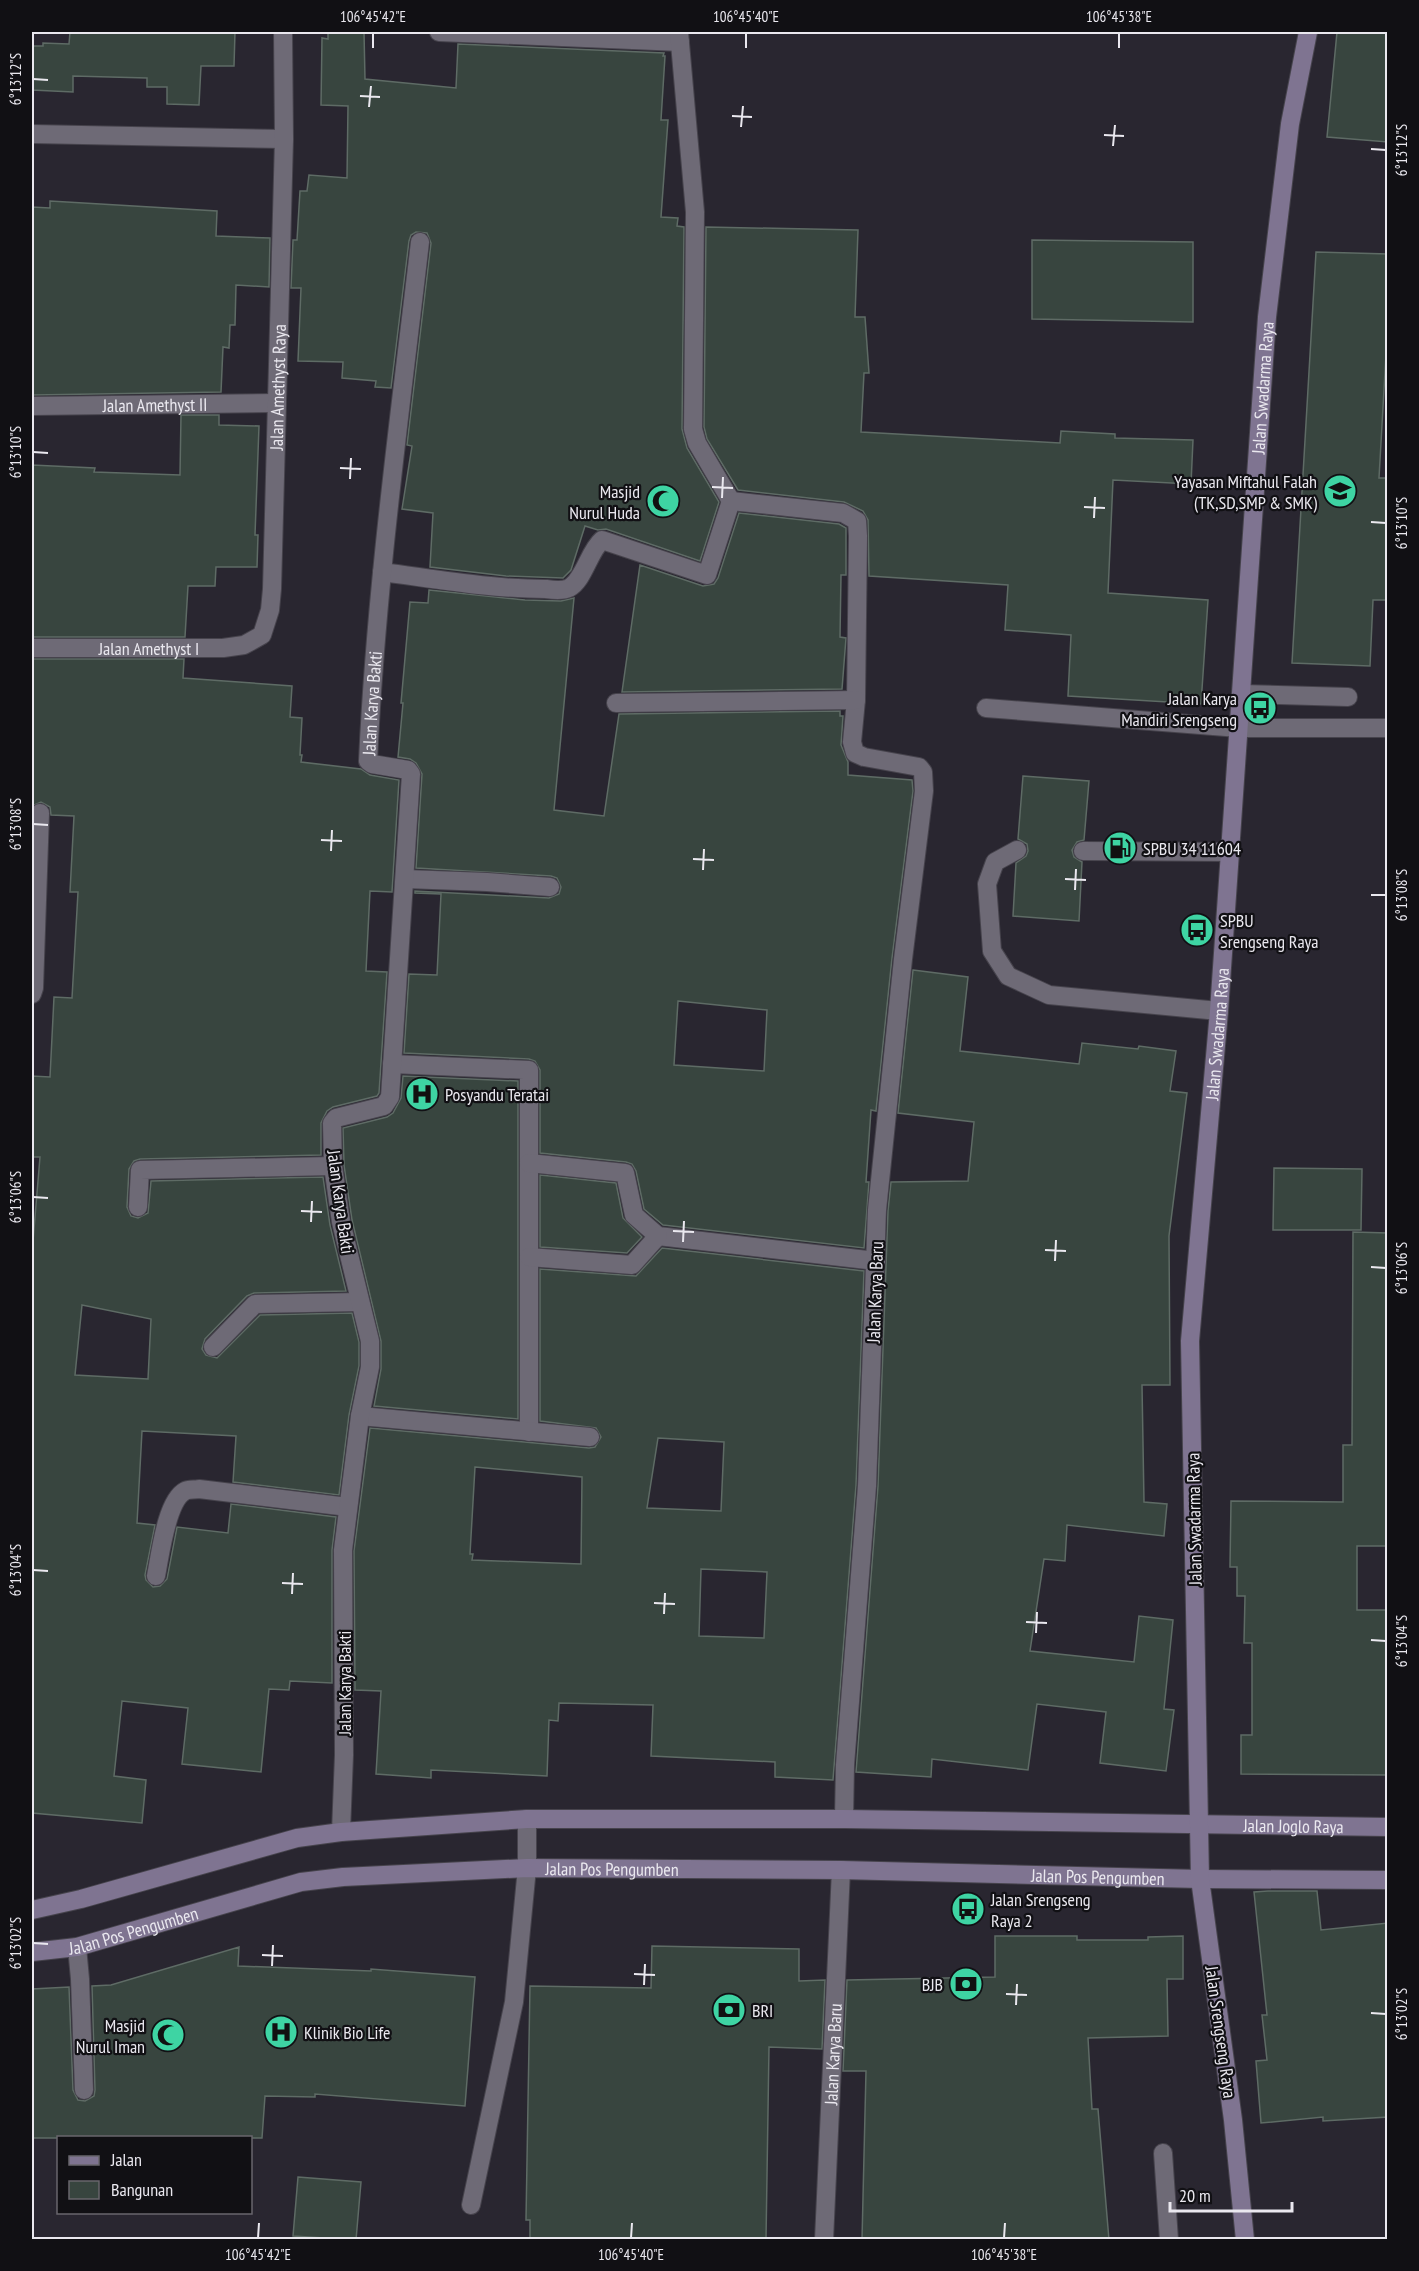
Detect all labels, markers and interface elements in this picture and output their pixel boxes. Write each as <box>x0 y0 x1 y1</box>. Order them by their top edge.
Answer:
text: 106°45'42"E <box>340 7 406 26</box>
text: 106°45'40"E <box>713 7 779 26</box>
text: 106°45'38"E <box>1086 7 1152 26</box>
text: 6°13'12"S <box>6 53 25 105</box>
text: 6°13'12"S <box>1392 124 1411 176</box>
street label: Jalan Swadarma Raya <box>1246 321 1278 456</box>
street label: Jalan Amethyst Raya <box>264 324 291 452</box>
street label: Jalan Amethyst II <box>101 392 208 417</box>
text: 6°13'10"S <box>6 426 25 478</box>
place label: Yayasan Miftahul Falah (TK,SD,SMP & SMK) <box>1174 470 1318 514</box>
school or university icon: Yayasan Miftahul Falah (TK,SD,SMP & SMK) <box>1322 473 1358 509</box>
place label: Masjid Nurul Huda <box>569 480 640 524</box>
mosque icon: Masjid Nurul Huda <box>645 483 681 519</box>
text: 6°13'10"S <box>1392 497 1411 549</box>
street label: Jalan Amethyst I <box>98 637 199 660</box>
street label: Jalan Karya Bakti <box>357 650 386 757</box>
place label: Jalan Karya Mandiri Srengseng <box>1121 687 1237 731</box>
bus stop icon: Jalan Karya Mandiri Srengseng <box>1242 690 1278 726</box>
text: 6°13'08"S <box>6 798 25 850</box>
fuel station icon: SPBU 34 11604 <box>1102 830 1138 866</box>
place label: SPBU 34 11604 <box>1143 837 1241 860</box>
text: 6°13'08"S <box>1392 869 1411 921</box>
place label: SPBU Srengseng Raya <box>1220 909 1319 953</box>
bus stop icon: SPBU Srengseng Raya <box>1179 912 1215 948</box>
street label: Jalan Swadarma Raya <box>1200 967 1233 1102</box>
hospital icon: Posyandu Teratai <box>404 1076 440 1112</box>
place label: Posyandu Teratai <box>445 1083 549 1106</box>
street label: Jalan Karya Bakti <box>322 1148 360 1255</box>
text: 6°13'06"S <box>6 1171 25 1223</box>
street label: Jalan Karya Baru <box>862 1241 888 1344</box>
text: 6°13'06"S <box>1392 1242 1411 1294</box>
street label: Jalan Swadarma Raya <box>1181 1452 1207 1587</box>
text: 6°13'04"S <box>6 1544 25 1596</box>
text: 6°13'04"S <box>1392 1615 1411 1667</box>
street label: Jalan Karya Bakti <box>333 1631 356 1736</box>
street label: Jalan Joglo Raya <box>1242 1813 1344 1838</box>
street label: Jalan Pos Pengumben <box>544 1857 679 1880</box>
street label: Jalan Pos Pengumben <box>1030 1863 1165 1890</box>
place label: Jalan Srengseng Raya 2 <box>990 1888 1091 1932</box>
bus stop icon: Jalan Srengseng Raya 2 <box>950 1891 986 1927</box>
street label: Jalan Pos Pengumben <box>67 1901 201 1959</box>
text: 6°13'02"S <box>6 1917 25 1969</box>
street label: Jalan Srengseng Raya <box>1200 1963 1242 2100</box>
bank icon: BJB <box>948 1966 984 2002</box>
place label: BJB <box>922 1973 943 1996</box>
text: 6°13'02"S <box>1392 1988 1411 2040</box>
bank icon: BRI <box>711 1992 747 2028</box>
place label: BRI <box>752 1999 773 2022</box>
street label: Jalan Karya Baru <box>819 2003 846 2106</box>
place label: Masjid Nurul Iman <box>76 2014 145 2058</box>
hospital icon: Klinik Bio Life <box>263 2014 299 2050</box>
mosque icon: Masjid Nurul Iman <box>150 2017 186 2053</box>
place label: Klinik Bio Life <box>304 2021 390 2044</box>
legend <box>57 2136 252 2214</box>
text: Jalan <box>110 2148 142 2171</box>
scale bar <box>1170 2175 1292 2213</box>
text: Bangunan <box>111 2178 173 2201</box>
text: 20 m <box>1179 2184 1211 2207</box>
text: 106°45'42"E <box>225 2245 291 2264</box>
text: 106°45'40"E <box>598 2245 664 2264</box>
text: 106°45'38"E <box>971 2245 1037 2264</box>

